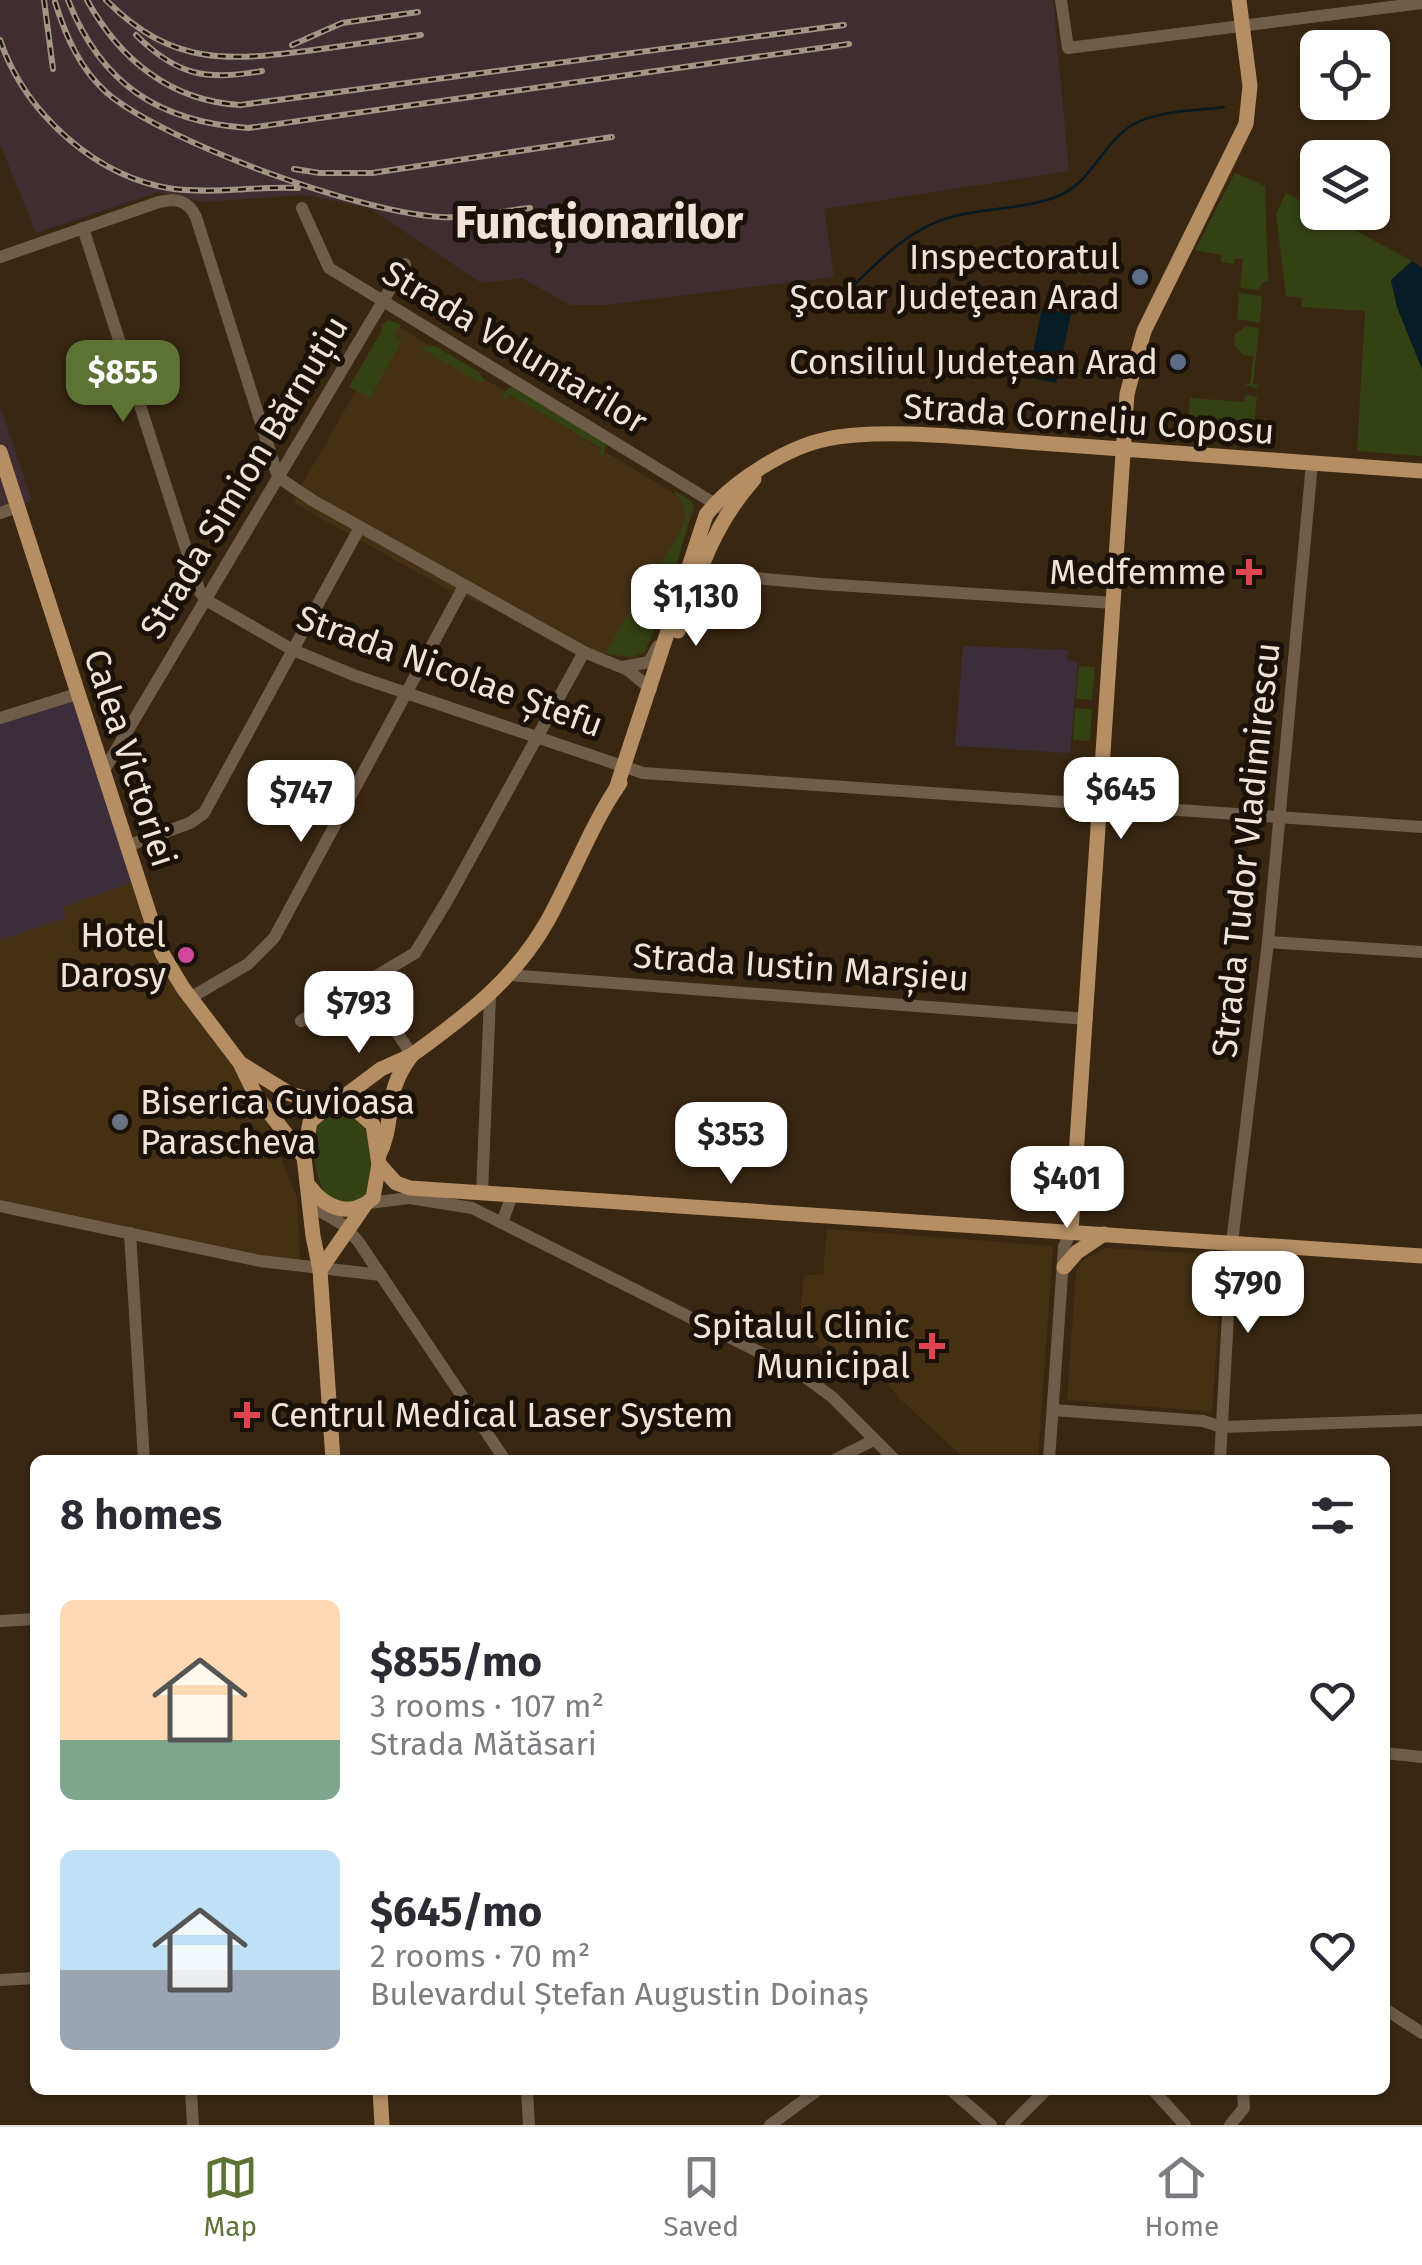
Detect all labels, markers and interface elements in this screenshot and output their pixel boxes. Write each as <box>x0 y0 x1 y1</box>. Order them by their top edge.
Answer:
map controls <box>1300 30 1390 230</box>
button: locate <box>1300 30 1390 120</box>
button: layers <box>1300 140 1390 230</box>
district label: Funcționarilor <box>455 196 744 253</box>
place label: Inspectoratul Şcolar Judeţean Arad <box>790 236 1120 318</box>
street label: Strada Voluntarilor <box>375 251 655 443</box>
marker: Inspectoratul Şcolar Judeţean Arad <box>1129 266 1151 288</box>
street label: Strada Simion Bărnuțiu <box>131 308 358 646</box>
pin: $855 <box>64 340 182 425</box>
place label: Consiliul Județean Arad <box>789 341 1158 384</box>
marker: Consiliul Județean Arad <box>1167 351 1189 373</box>
text: $855 <box>88 353 158 391</box>
street label: Strada Corneliu Coposu <box>902 385 1276 453</box>
place label: Medfemme <box>1049 551 1226 593</box>
marker: Medfemme <box>1236 559 1262 585</box>
pin: $1,130 <box>615 564 777 649</box>
text: $1,130 <box>653 577 739 615</box>
street label: Strada Nicolae Ștefu <box>291 596 609 747</box>
street label: Strada Tudor Vladimirescu <box>1203 640 1289 1060</box>
street label: Calea Victoriei <box>75 644 185 872</box>
pin: $645 <box>1062 757 1180 842</box>
pin: $747 <box>242 760 360 845</box>
text: $645 <box>1086 770 1156 808</box>
text: $747 <box>270 773 332 811</box>
place label: Hotel Darosy <box>59 914 166 996</box>
street label: Strada Iustin Marșieu <box>632 934 970 1001</box>
marker: Hotel Darosy <box>175 944 197 966</box>
pin: $793 <box>300 971 418 1056</box>
text: $793 <box>326 984 392 1022</box>
place label: Biserica Cuvioasa Parascheva <box>140 1081 415 1163</box>
pin: $353 <box>672 1102 790 1187</box>
marker: Biserica Cuvioasa Parascheva <box>109 1111 131 1133</box>
text: $353 <box>697 1115 765 1153</box>
pin: $401 <box>1008 1146 1126 1231</box>
text: $401 <box>1033 1159 1101 1197</box>
pin: $790 <box>1189 1251 1307 1336</box>
text: $790 <box>1214 1264 1282 1302</box>
place label: Spitalul Clinic Municipal <box>693 1305 910 1387</box>
marker: Spitalul Clinic Municipal <box>919 1333 945 1359</box>
place label: Centrul Medical Laser System <box>270 1394 733 1436</box>
marker: Centrul Medical Laser System <box>234 1402 260 1428</box>
icon: filters <box>1305 1488 1360 1543</box>
text: 8 homes <box>60 1490 222 1540</box>
text: $855/mo <box>370 1637 542 1687</box>
icon: home <box>140 1640 260 1760</box>
icon: heart <box>1305 1673 1360 1728</box>
text: 3 rooms · 107 m² <box>370 1687 604 1725</box>
text: Strada Mătăsari <box>370 1725 597 1763</box>
text: $645/mo <box>370 1887 542 1937</box>
icon: home <box>140 1890 260 2010</box>
icon: heart <box>1305 1923 1360 1978</box>
text: 2 rooms · 70 m² <box>370 1937 590 1975</box>
text: Bulevardul Ștefan Augustin Doinaș <box>370 1975 869 2013</box>
tab: Map <box>203 2150 258 2243</box>
tab: Saved <box>663 2150 739 2243</box>
tab: Home <box>1145 2150 1219 2243</box>

